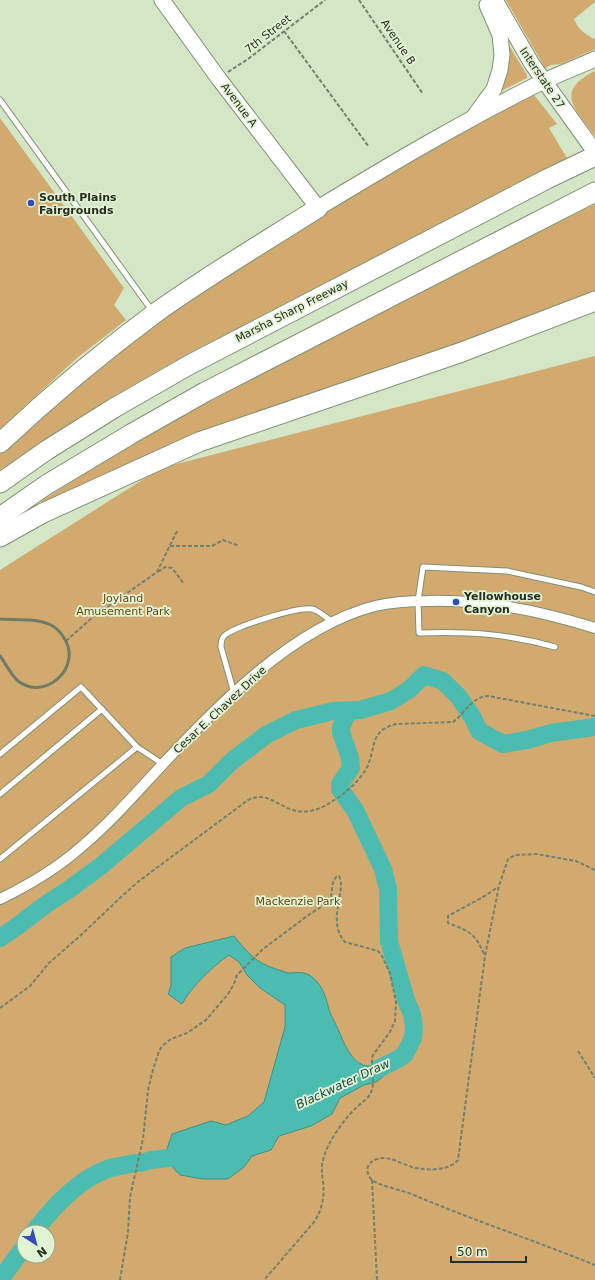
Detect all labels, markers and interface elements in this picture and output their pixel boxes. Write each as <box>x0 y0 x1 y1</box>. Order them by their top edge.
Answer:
street label: 7th Street <box>242 11 294 56</box>
street label: Avenue B <box>378 17 418 67</box>
street label: Interstate 27 <box>517 45 567 111</box>
street label: Avenue A <box>218 80 260 130</box>
place label: South Plains Fairgrounds <box>39 191 117 217</box>
marker: South Plains Fairgrounds <box>26 198 36 208</box>
street label: Marsha Sharp Freeway <box>233 277 351 345</box>
place label: Yellowhouse Canyon <box>463 590 541 616</box>
park label: Joyland Amusement Park <box>76 592 171 618</box>
marker: Yellowhouse Canyon <box>451 597 461 607</box>
street label: Cesar E. Chavez Drive <box>171 663 269 756</box>
park label: Mackenzie Park <box>256 895 341 908</box>
water label: Blackwater Draw <box>294 1056 392 1112</box>
north arrow <box>16 1224 56 1264</box>
scale bar <box>451 1238 526 1264</box>
text: N <box>34 1244 49 1260</box>
text: 50 m <box>457 1245 488 1259</box>

